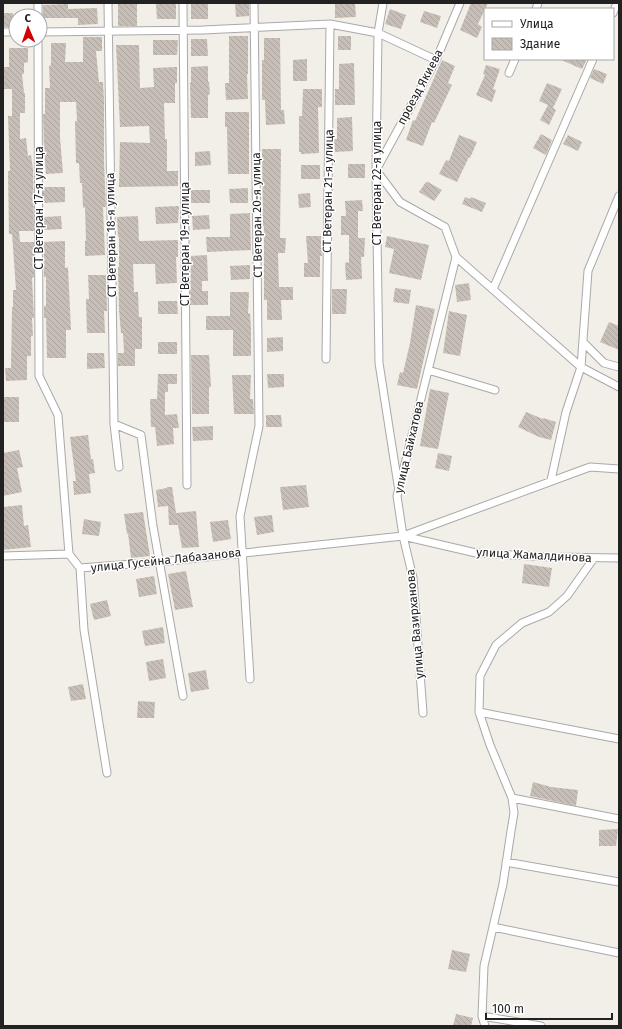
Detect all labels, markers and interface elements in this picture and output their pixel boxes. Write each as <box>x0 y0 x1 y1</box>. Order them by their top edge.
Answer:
north arrow <box>8 8 48 48</box>
legend <box>484 8 614 60</box>
text: С <box>24 12 32 25</box>
text: Улица <box>520 17 554 31</box>
text: Здание <box>520 37 560 51</box>
street label: проезд Якиева <box>394 47 446 127</box>
street label: СТ Ветеран 22-я улица <box>370 121 384 245</box>
street label: СТ Ветеран 21-я улица <box>320 129 336 253</box>
street label: СТ Ветеран 17-я улица <box>32 146 46 270</box>
street label: СТ Ветеран 20-я улица <box>249 152 265 278</box>
street label: СТ Ветеран 18-я улица <box>103 173 119 297</box>
street label: СТ Ветеран 19-я улица <box>178 182 192 306</box>
street label: улица Байхатова <box>392 399 426 495</box>
street label: улица Гусейна Лабазанова <box>90 545 242 575</box>
street label: улица Жамалдинова <box>476 545 592 565</box>
street label: улица Вазирханова <box>403 569 427 679</box>
scale bar <box>486 995 612 1021</box>
text: 100 m <box>492 1002 524 1016</box>

